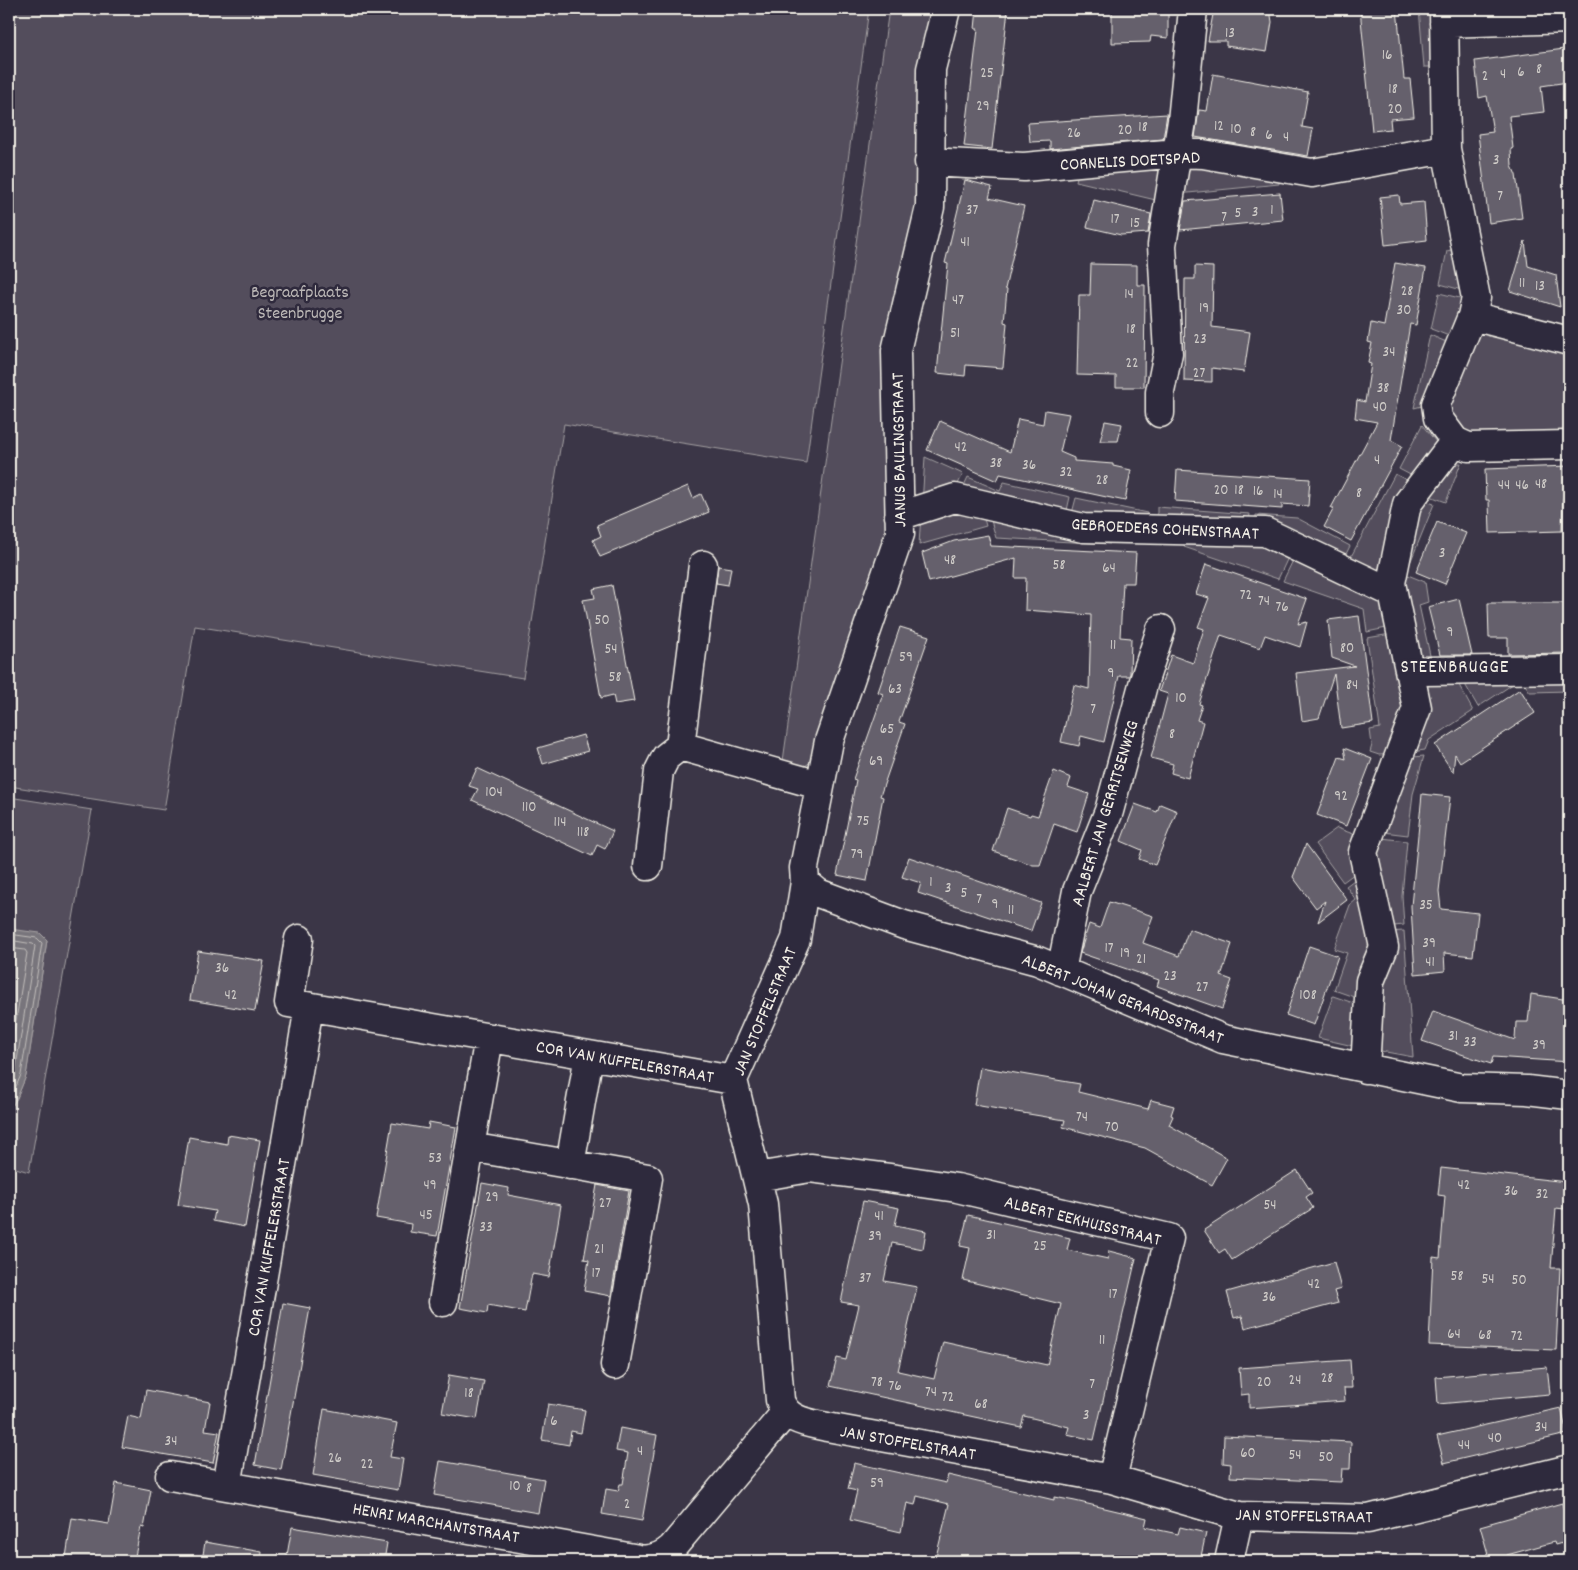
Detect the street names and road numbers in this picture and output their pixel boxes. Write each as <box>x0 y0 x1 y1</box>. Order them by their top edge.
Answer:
street label: CORNELIS DOETSPAD <box>1059 146 1201 179</box>
street label: JANUS BAULINGSTRAAT <box>887 372 914 528</box>
street label: GEBROEDERS COHENSTRAAT <box>1071 513 1259 548</box>
street label: AALBERT JAN GERRITSENWEG <box>1066 718 1147 910</box>
street label: JAN STOFFELSTRAAT <box>728 944 805 1080</box>
street label: ALBERT JOHAN GERARDSSTRAAT <box>1017 948 1227 1052</box>
street label: COR VAN KUFFELERSTRAAT <box>534 1036 715 1091</box>
street label: COR VAN KUFFELERSTRAAT <box>243 1157 298 1338</box>
street label: ALBERT EEKHUISSTRAAT <box>1001 1191 1163 1254</box>
street label: JAN STOFFELSTRAAT <box>838 1420 977 1469</box>
street label: HENRI MARCHANTSTRAAT <box>350 1498 521 1551</box>
street label: JAN STOFFELSTRAAT <box>1235 1504 1373 1531</box>

